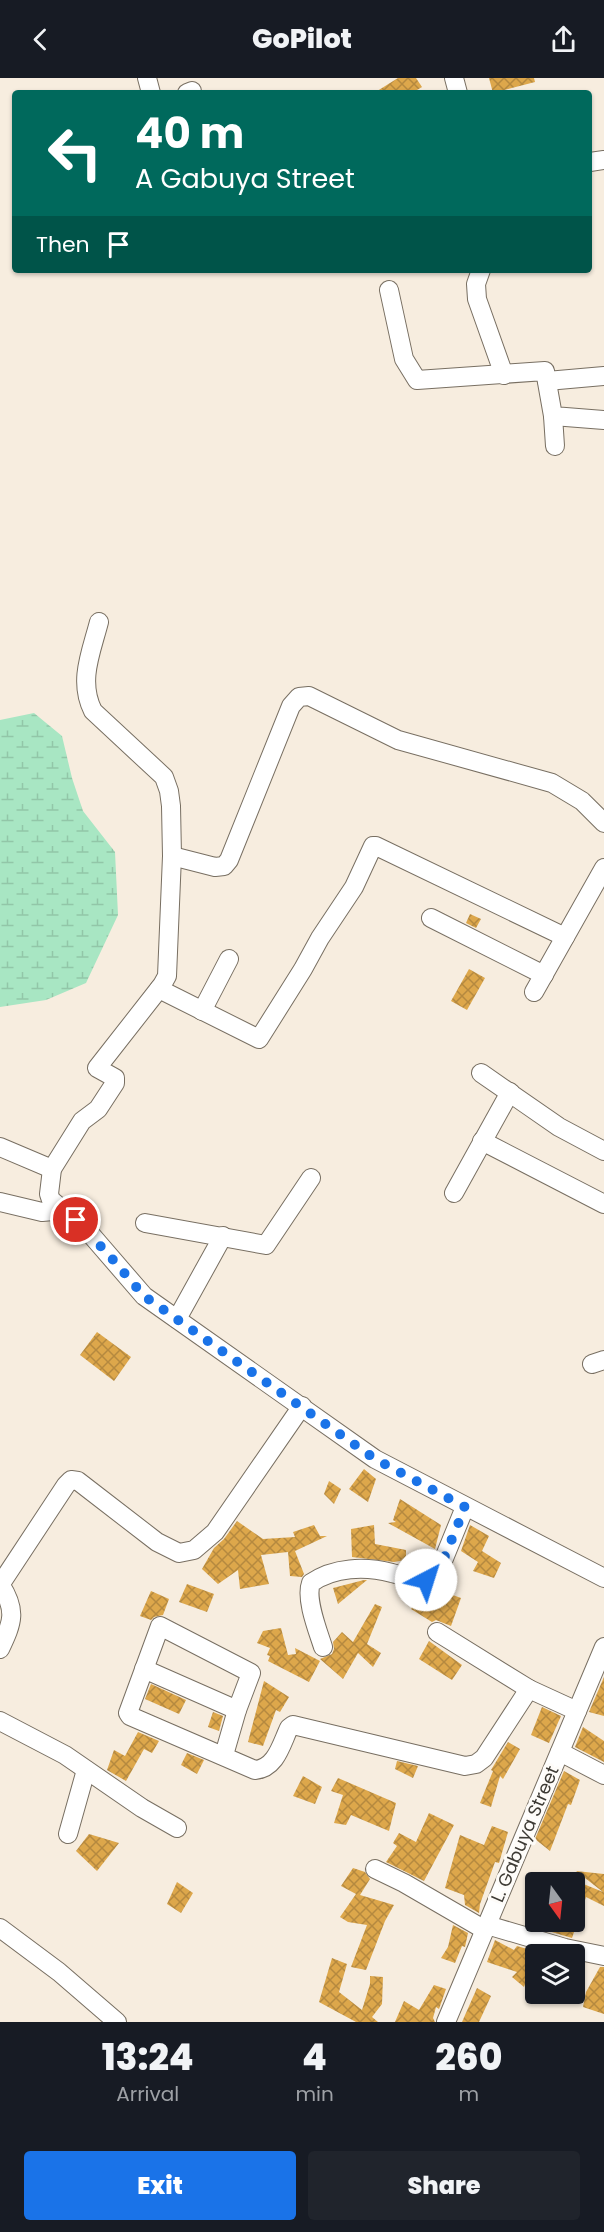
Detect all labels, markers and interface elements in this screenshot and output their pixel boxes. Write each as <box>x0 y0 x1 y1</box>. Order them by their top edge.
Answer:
text: GoPilot <box>252 20 352 57</box>
icon: back <box>24 23 57 56</box>
icon: share <box>547 23 580 56</box>
text: 40 m <box>135 104 244 163</box>
icon: left <box>36 114 114 192</box>
text: A Gabuya Street <box>135 160 355 197</box>
icon: arrive <box>102 228 135 261</box>
text: Then <box>36 229 90 260</box>
pin <box>50 1194 101 1245</box>
icon: arrive <box>59 1203 92 1236</box>
position arrow <box>394 1548 458 1612</box>
street label: L. Gabuya Street <box>485 1762 565 1906</box>
north arrow <box>525 1872 585 1932</box>
map controls <box>525 1872 585 2004</box>
button: layers <box>525 1944 585 2004</box>
text: 13:24 <box>102 2032 194 2083</box>
text: 4 <box>302 2032 327 2083</box>
text: 260 <box>435 2032 502 2083</box>
text: Arrival <box>116 2080 179 2108</box>
text: min <box>295 2080 334 2108</box>
text: m <box>459 2080 479 2108</box>
button: Exit <box>24 2151 296 2220</box>
button: Share <box>308 2151 580 2220</box>

